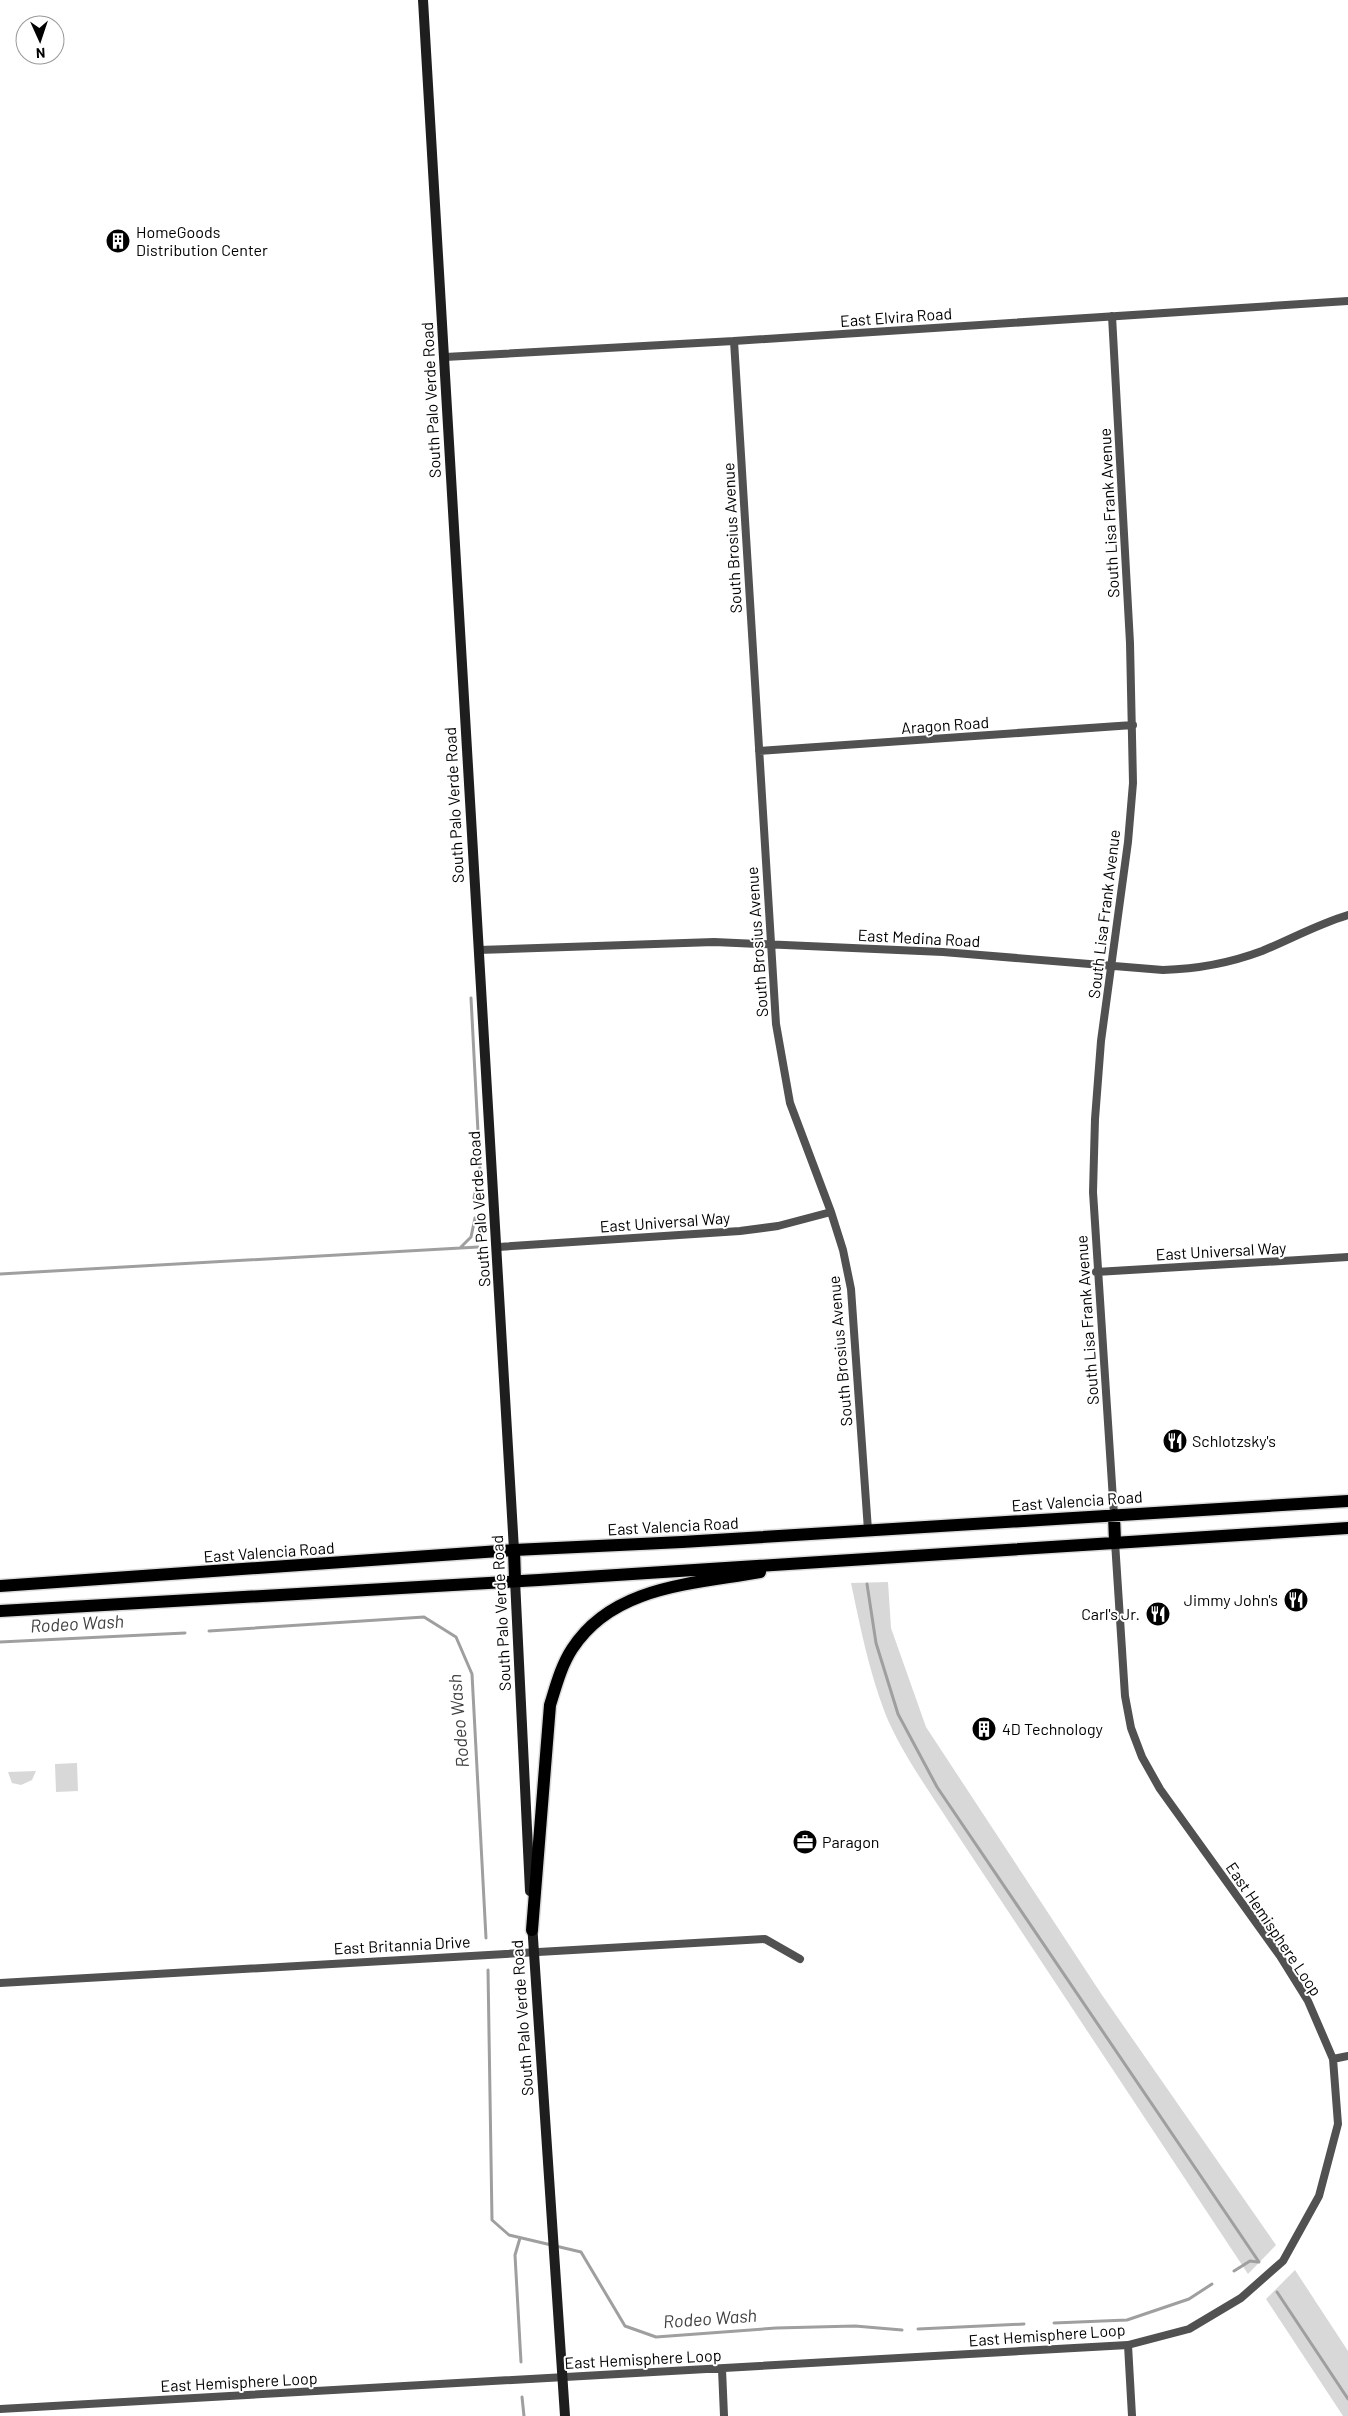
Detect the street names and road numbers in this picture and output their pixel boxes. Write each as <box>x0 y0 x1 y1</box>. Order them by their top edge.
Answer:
street label: East Elvira Road <box>839 303 953 330</box>
street label: South Palo Verde Road <box>417 322 444 479</box>
street label: South Lisa Frank Avenue <box>1095 428 1122 598</box>
street label: South Brosius Avenue <box>718 462 745 614</box>
street label: Aragon Road <box>900 712 990 737</box>
street label: South Palo Verde Road <box>440 727 467 884</box>
street label: South Lisa Frank Avenue <box>1084 828 1123 1000</box>
street label: South Brosius Avenue <box>742 866 771 1018</box>
street label: East Medina Road <box>857 925 981 950</box>
street label: South Palo Verde Road <box>464 1130 493 1288</box>
street label: East Universal Way <box>599 1207 731 1236</box>
street label: South Lisa Frank Avenue <box>1071 1235 1102 1406</box>
street label: East Universal Way <box>1155 1238 1287 1263</box>
street label: South Brosius Avenue <box>823 1275 856 1427</box>
street label: East Valencia Road <box>1011 1486 1143 1515</box>
street label: East Valencia Road <box>607 1513 739 1538</box>
street label: South Palo Verde Road <box>487 1535 514 1692</box>
street label: East Valencia Road <box>203 1537 335 1566</box>
street label: East Hemisphere Loop <box>1223 1858 1326 1999</box>
street label: East Britannia Drive <box>333 1931 471 1958</box>
street label: South Palo Verde Road <box>507 1939 536 2097</box>
street label: East Hemisphere Loop <box>968 2320 1126 2349</box>
street label: East Hemisphere Loop <box>564 2345 722 2372</box>
street label: East Hemisphere Loop <box>160 2368 318 2395</box>

